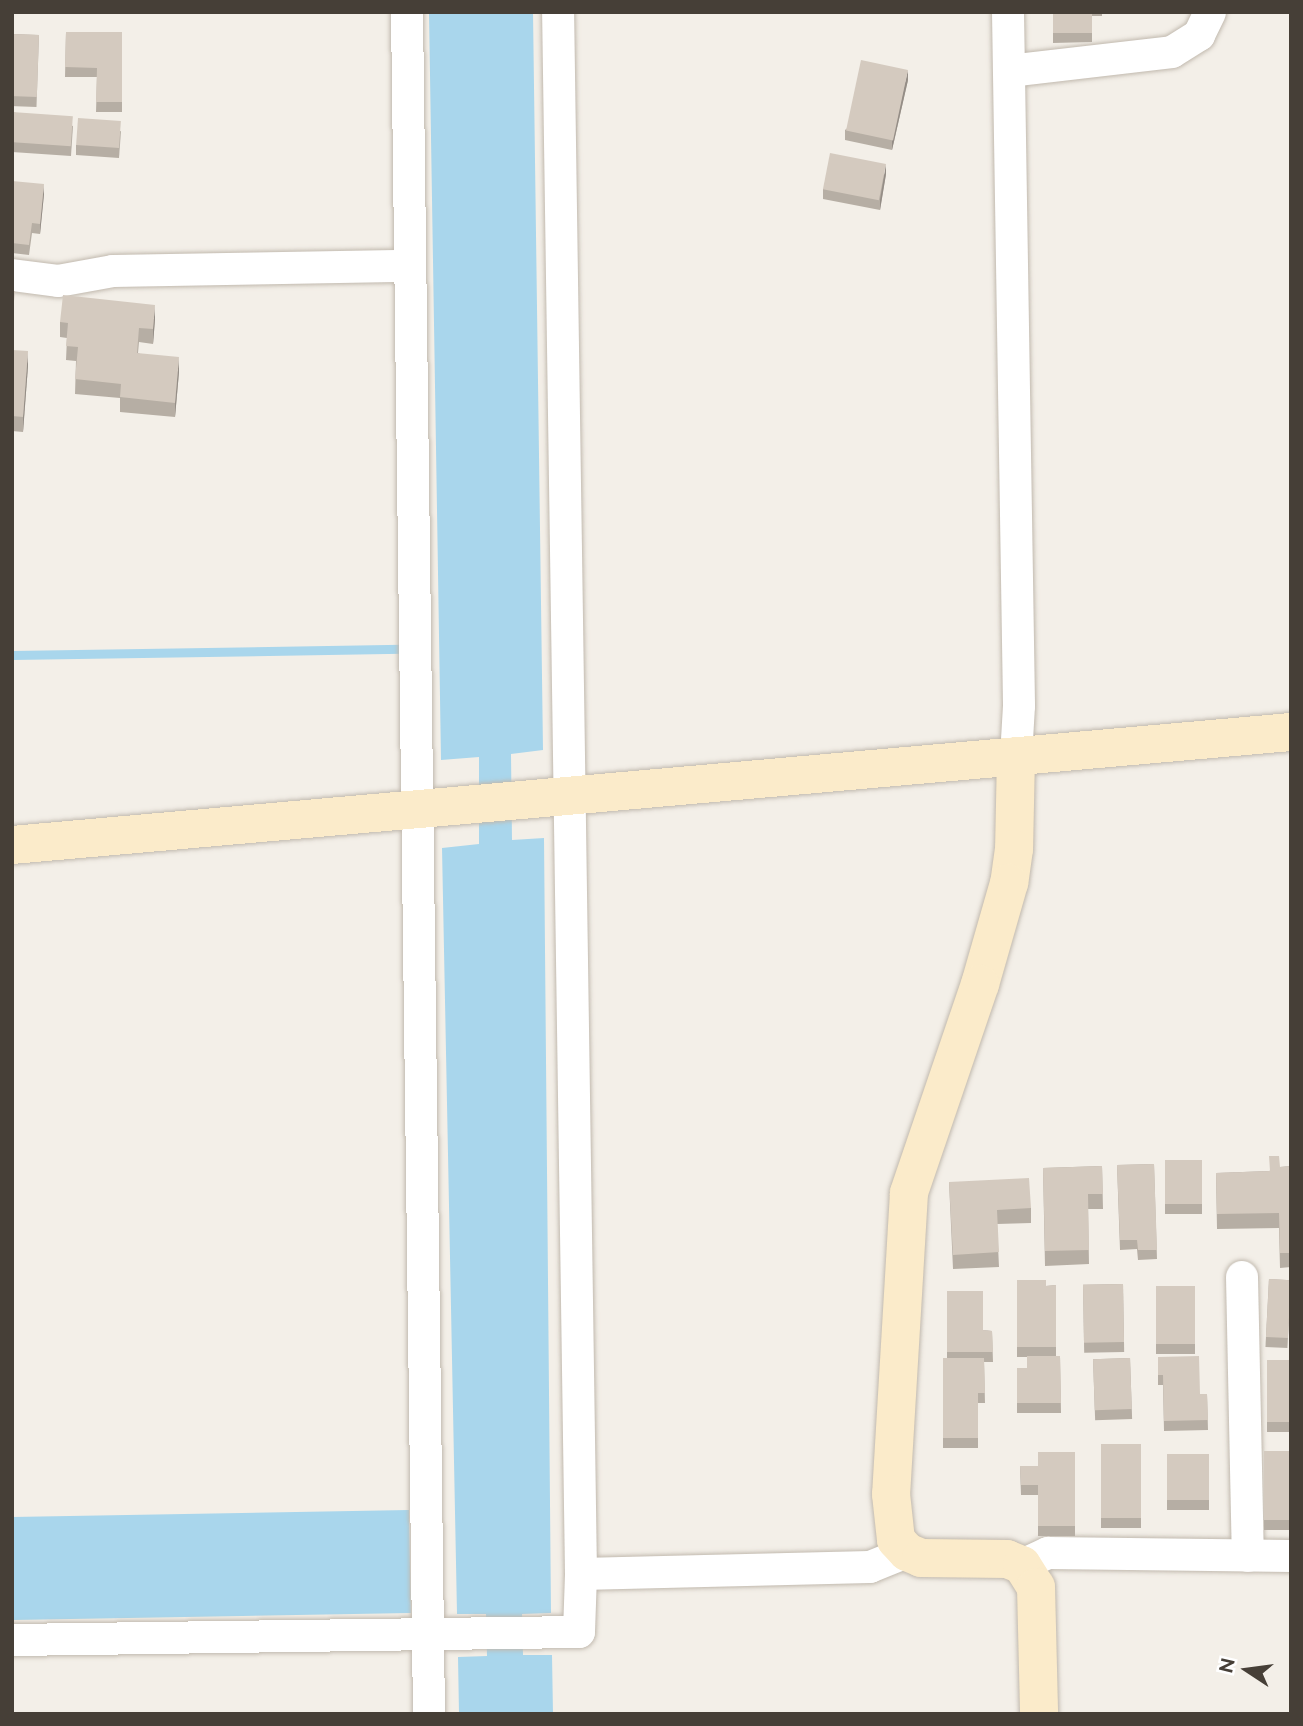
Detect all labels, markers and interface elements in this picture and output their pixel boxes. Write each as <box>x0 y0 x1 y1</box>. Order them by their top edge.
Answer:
north arrow <box>1212 1635 1282 1705</box>
text: N <box>1214 1656 1239 1675</box>

